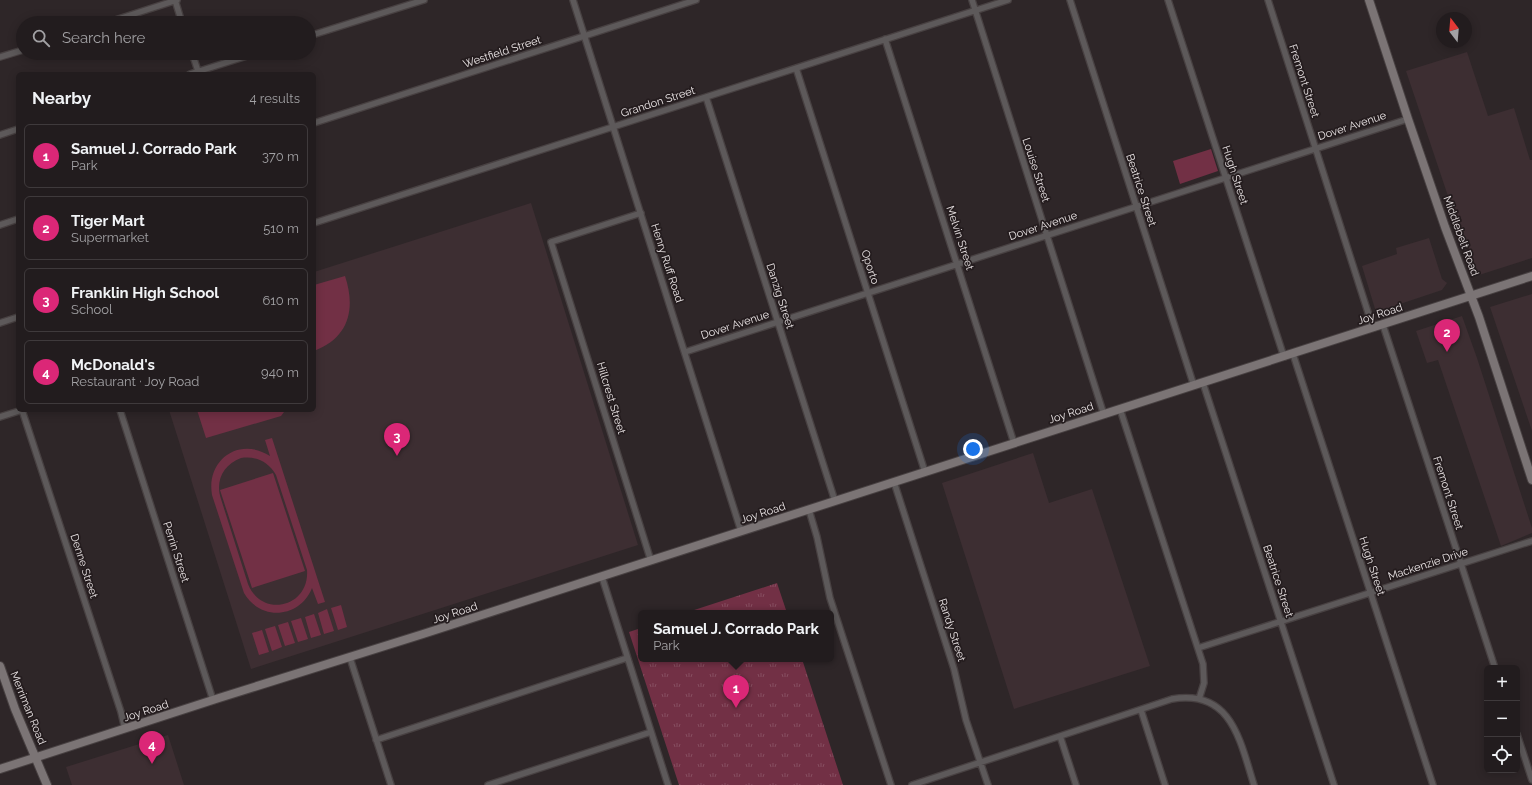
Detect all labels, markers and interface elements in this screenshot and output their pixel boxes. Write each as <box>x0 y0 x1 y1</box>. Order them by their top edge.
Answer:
north arrow <box>1436 12 1472 48</box>
search box <box>16 16 316 60</box>
icon: search <box>30 27 52 49</box>
text: Search here <box>62 29 145 47</box>
street label: Westfield Street <box>461 33 543 71</box>
street label: Fremont Street <box>1286 43 1322 120</box>
street label: Grandon Street <box>619 84 697 120</box>
text: Nearby <box>32 88 91 108</box>
text: 4 results <box>249 91 300 106</box>
street label: Dover Avenue <box>1316 109 1388 143</box>
street label: Louise Street <box>1019 136 1053 204</box>
text: Samuel J. Corrado Park <box>71 140 237 158</box>
street label: Hugh Street <box>1219 144 1251 206</box>
text: 1 <box>43 149 49 164</box>
text: 370 m <box>262 149 299 164</box>
street label: Beatrice Street <box>1123 152 1159 228</box>
text: Park <box>71 158 98 173</box>
street label: Middlebelt Road <box>1440 194 1482 278</box>
street label: Melvin Street <box>943 204 977 272</box>
street label: Dover Avenue <box>1007 209 1079 243</box>
text: Tiger Mart <box>71 212 145 230</box>
text: 2 <box>42 221 50 236</box>
text: 510 m <box>263 221 299 236</box>
street label: Henry Ruff Road <box>648 222 686 304</box>
text: Supermarket <box>71 230 149 245</box>
street label: Oporto <box>858 248 882 286</box>
street label: Danzig Street <box>763 262 797 331</box>
text: Franklin High School <box>71 284 219 302</box>
text: 3 <box>42 293 50 308</box>
text: 610 m <box>262 293 299 308</box>
street label: Joy Road <box>1356 301 1404 327</box>
text: School <box>71 302 113 317</box>
street label: Dover Avenue <box>699 308 771 342</box>
pin: 2 <box>1434 319 1460 352</box>
text: McDonald's <box>71 356 155 374</box>
street label: Hillcrest Street <box>594 360 628 436</box>
text: 4 <box>42 365 50 380</box>
text: 940 m <box>261 365 299 380</box>
text: Restaurant · Joy Road <box>71 374 199 389</box>
street label: Joy Road <box>1047 400 1095 426</box>
pin: 3 <box>384 423 410 456</box>
your location <box>963 439 983 459</box>
street label: Fremont Street <box>1430 455 1466 532</box>
street label: Joy Road <box>739 500 787 526</box>
street label: Perrin Street <box>160 520 192 584</box>
street label: Denne Street <box>67 532 101 600</box>
street label: Hugh Street <box>1356 535 1388 597</box>
street label: Beatrice Street <box>1260 543 1296 619</box>
street label: Mackenzie Drive <box>1386 545 1470 583</box>
street label: Randy Street <box>936 597 968 663</box>
street label: Joy Road <box>431 600 479 626</box>
popup <box>638 610 834 662</box>
text: Samuel J. Corrado Park <box>653 620 819 638</box>
text: Park <box>653 638 680 653</box>
map controls <box>1484 665 1520 773</box>
button: + <box>1484 665 1520 701</box>
street label: Merriman Road <box>7 669 49 747</box>
pin: 1 <box>723 675 749 708</box>
street label: Joy Road <box>122 698 170 724</box>
button: − <box>1484 701 1520 737</box>
pin: 4 <box>139 731 165 764</box>
button: locate <box>1484 737 1520 773</box>

